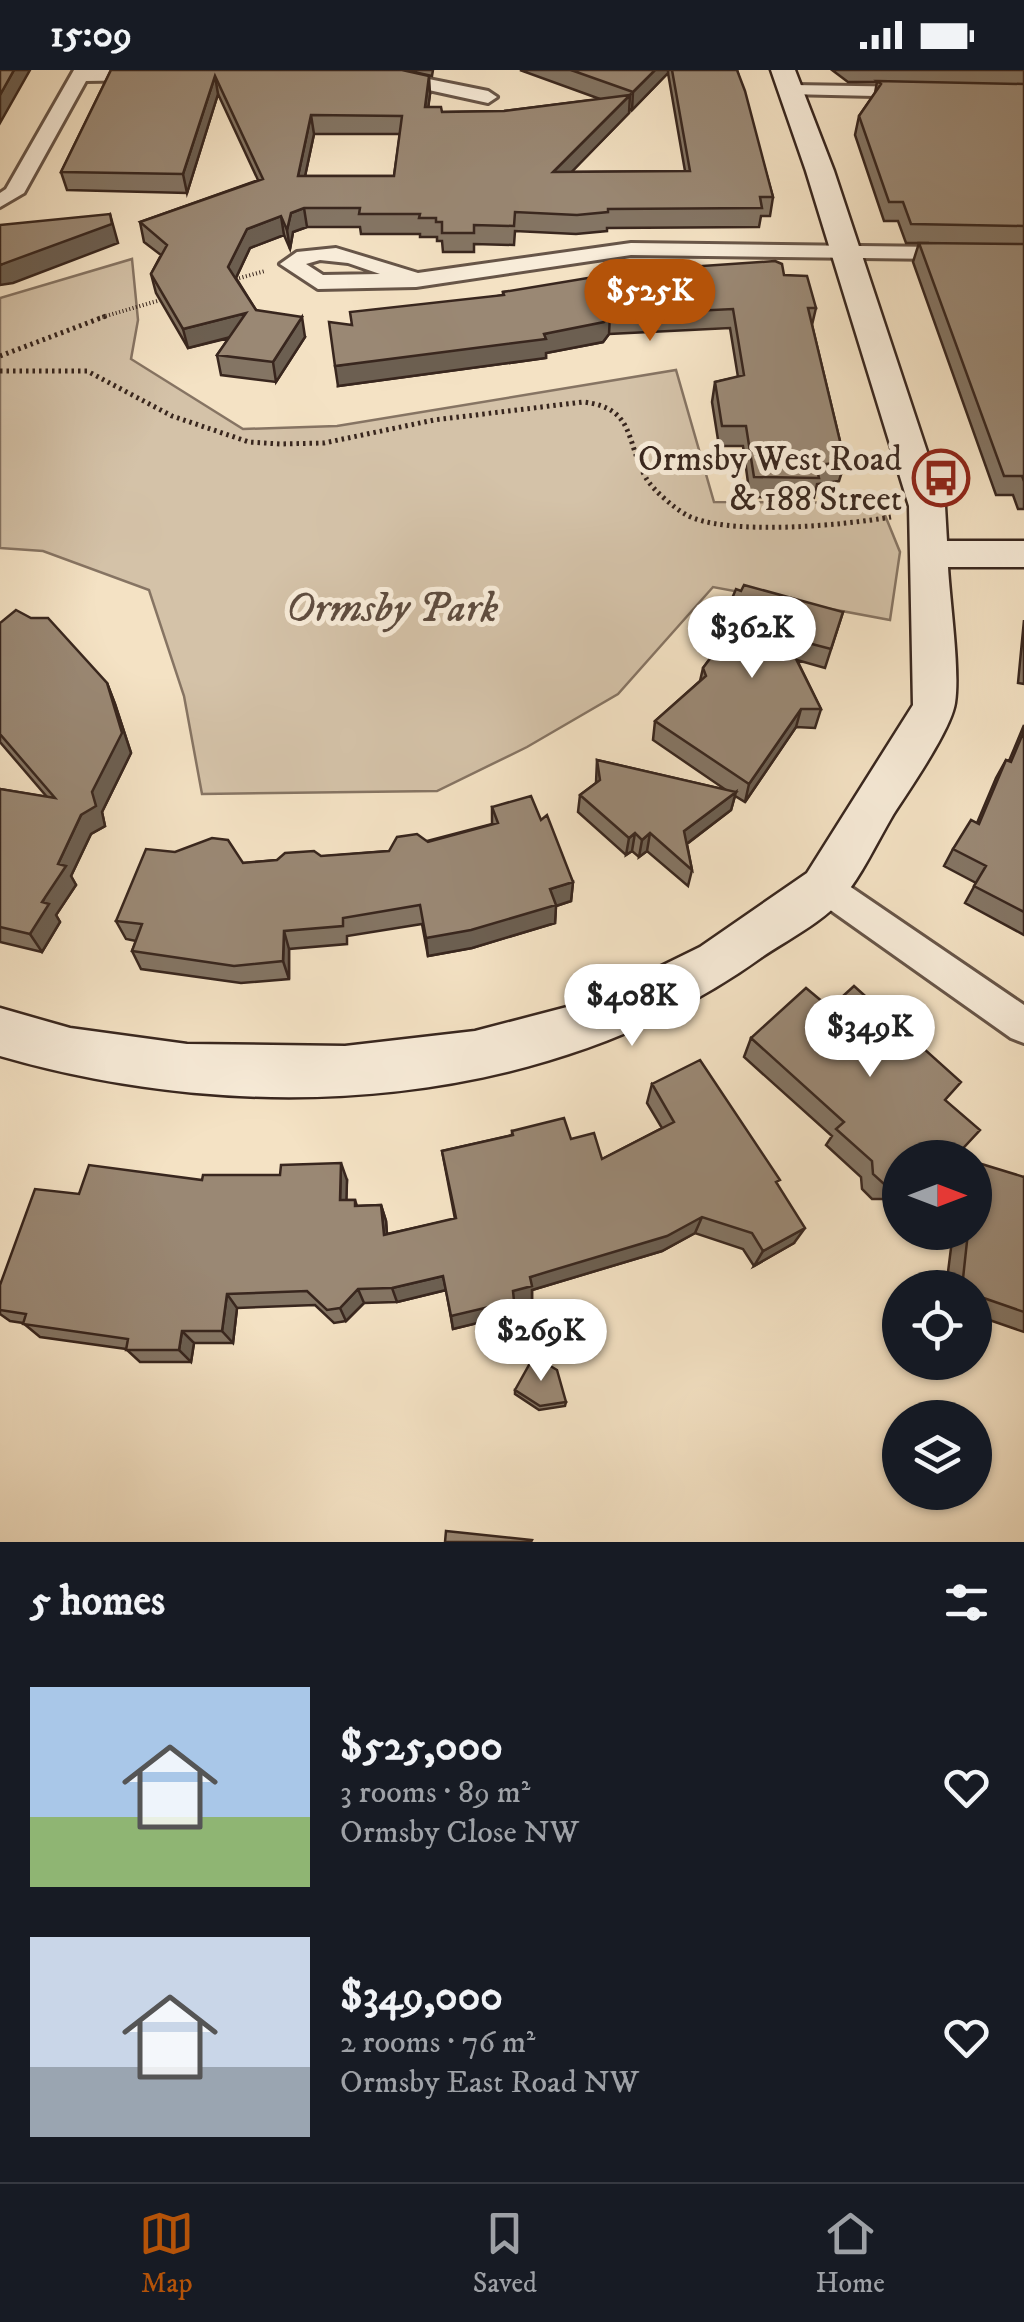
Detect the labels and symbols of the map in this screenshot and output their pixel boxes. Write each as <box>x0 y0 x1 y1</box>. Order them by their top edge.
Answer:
pin: $525K <box>580 259 720 344</box>
place label: Ormsby West Road & 188 Street <box>638 438 903 522</box>
bus stop icon: Ormsby West Road & 188 Street <box>911 448 971 508</box>
park label: Ormsby Park <box>286 583 499 635</box>
pin: $362K <box>682 596 822 681</box>
pin: $408K <box>562 964 702 1049</box>
pin: $349K <box>800 995 940 1080</box>
north arrow <box>882 1140 992 1250</box>
pin: $269K <box>471 1299 611 1384</box>

